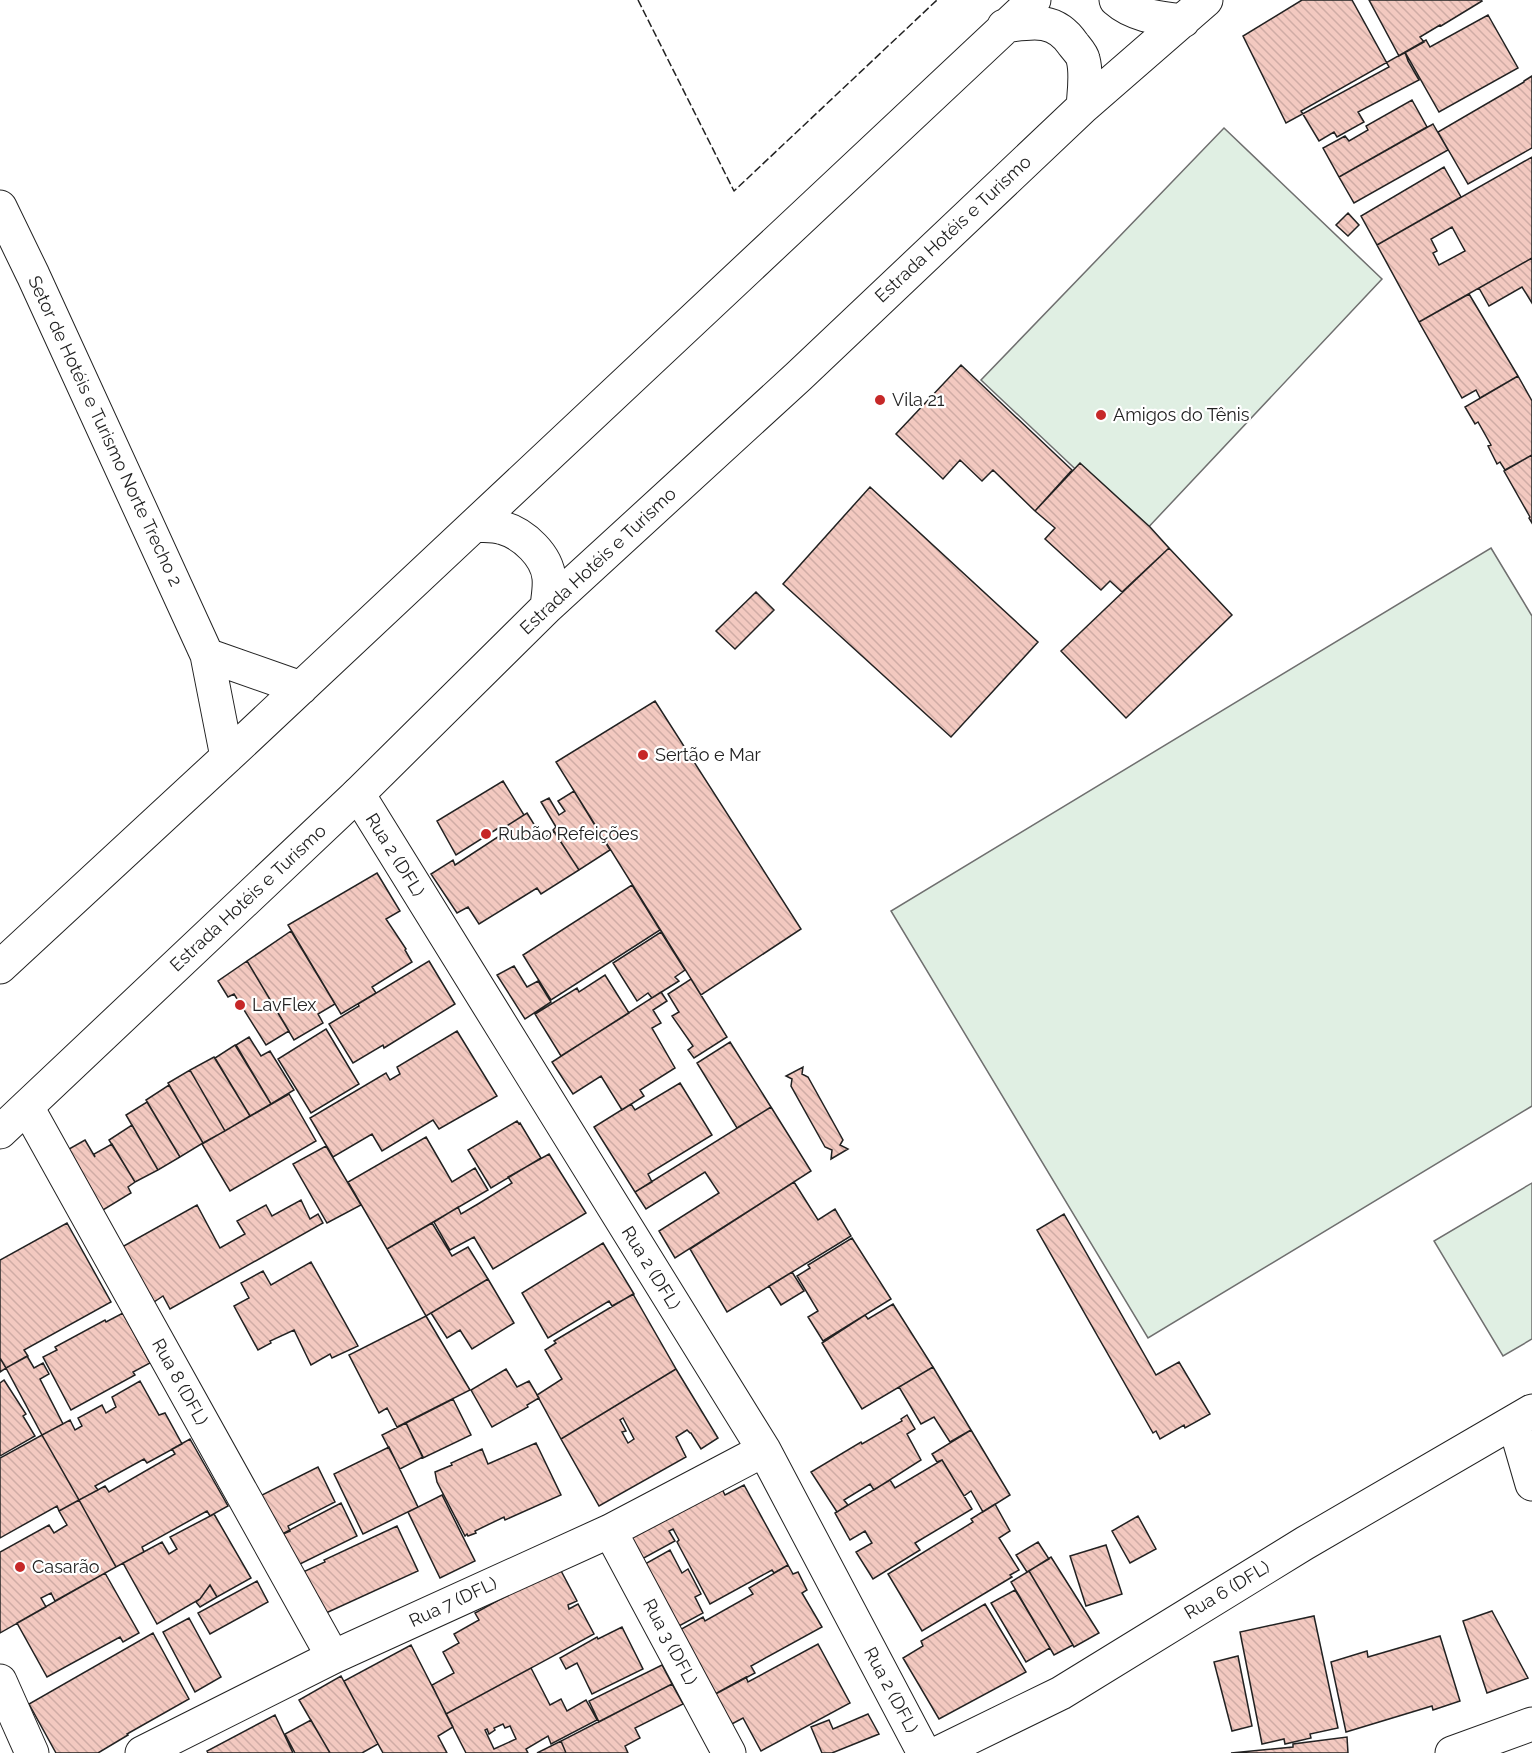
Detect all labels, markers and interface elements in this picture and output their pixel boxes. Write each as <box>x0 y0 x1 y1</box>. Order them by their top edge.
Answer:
street label: Estrada Hotéis e Turismo <box>870 151 1035 306</box>
street label: Setor de Hotéis e Turismo Norte Trecho 2 <box>24 272 187 589</box>
place label: Vila 21 <box>892 389 945 410</box>
marker: Vila 21 <box>873 393 887 407</box>
place label: Amigos do Tênis <box>1113 404 1250 425</box>
marker: Amigos do Tênis <box>1094 408 1108 422</box>
street label: Estrada Hotéis e Turismo <box>515 483 680 638</box>
place label: Sertão e Mar <box>655 744 762 765</box>
marker: Sertão e Mar <box>636 748 650 762</box>
street label: Rua 2 (DFL) <box>362 809 429 900</box>
street label: Estrada Hotéis e Turismo <box>165 820 330 975</box>
place label: Rubão Refeições <box>498 823 639 844</box>
marker: Rubão Refeições <box>479 827 493 841</box>
place label: LavFlex <box>252 994 316 1015</box>
marker: LavFlex <box>233 998 247 1012</box>
street label: Rua 2 (DFL) <box>618 1222 685 1313</box>
street label: Rua 8 (DFL) <box>148 1335 213 1429</box>
place label: Casarão <box>32 1556 100 1577</box>
street label: Rua 6 (DFL) <box>1180 1556 1273 1623</box>
marker: Casarão <box>13 1560 27 1574</box>
street label: Rua 7 (DFL) <box>405 1572 500 1631</box>
street label: Rua 3 (DFL) <box>639 1595 702 1689</box>
street label: Rua 2 (DFL) <box>860 1643 923 1736</box>

